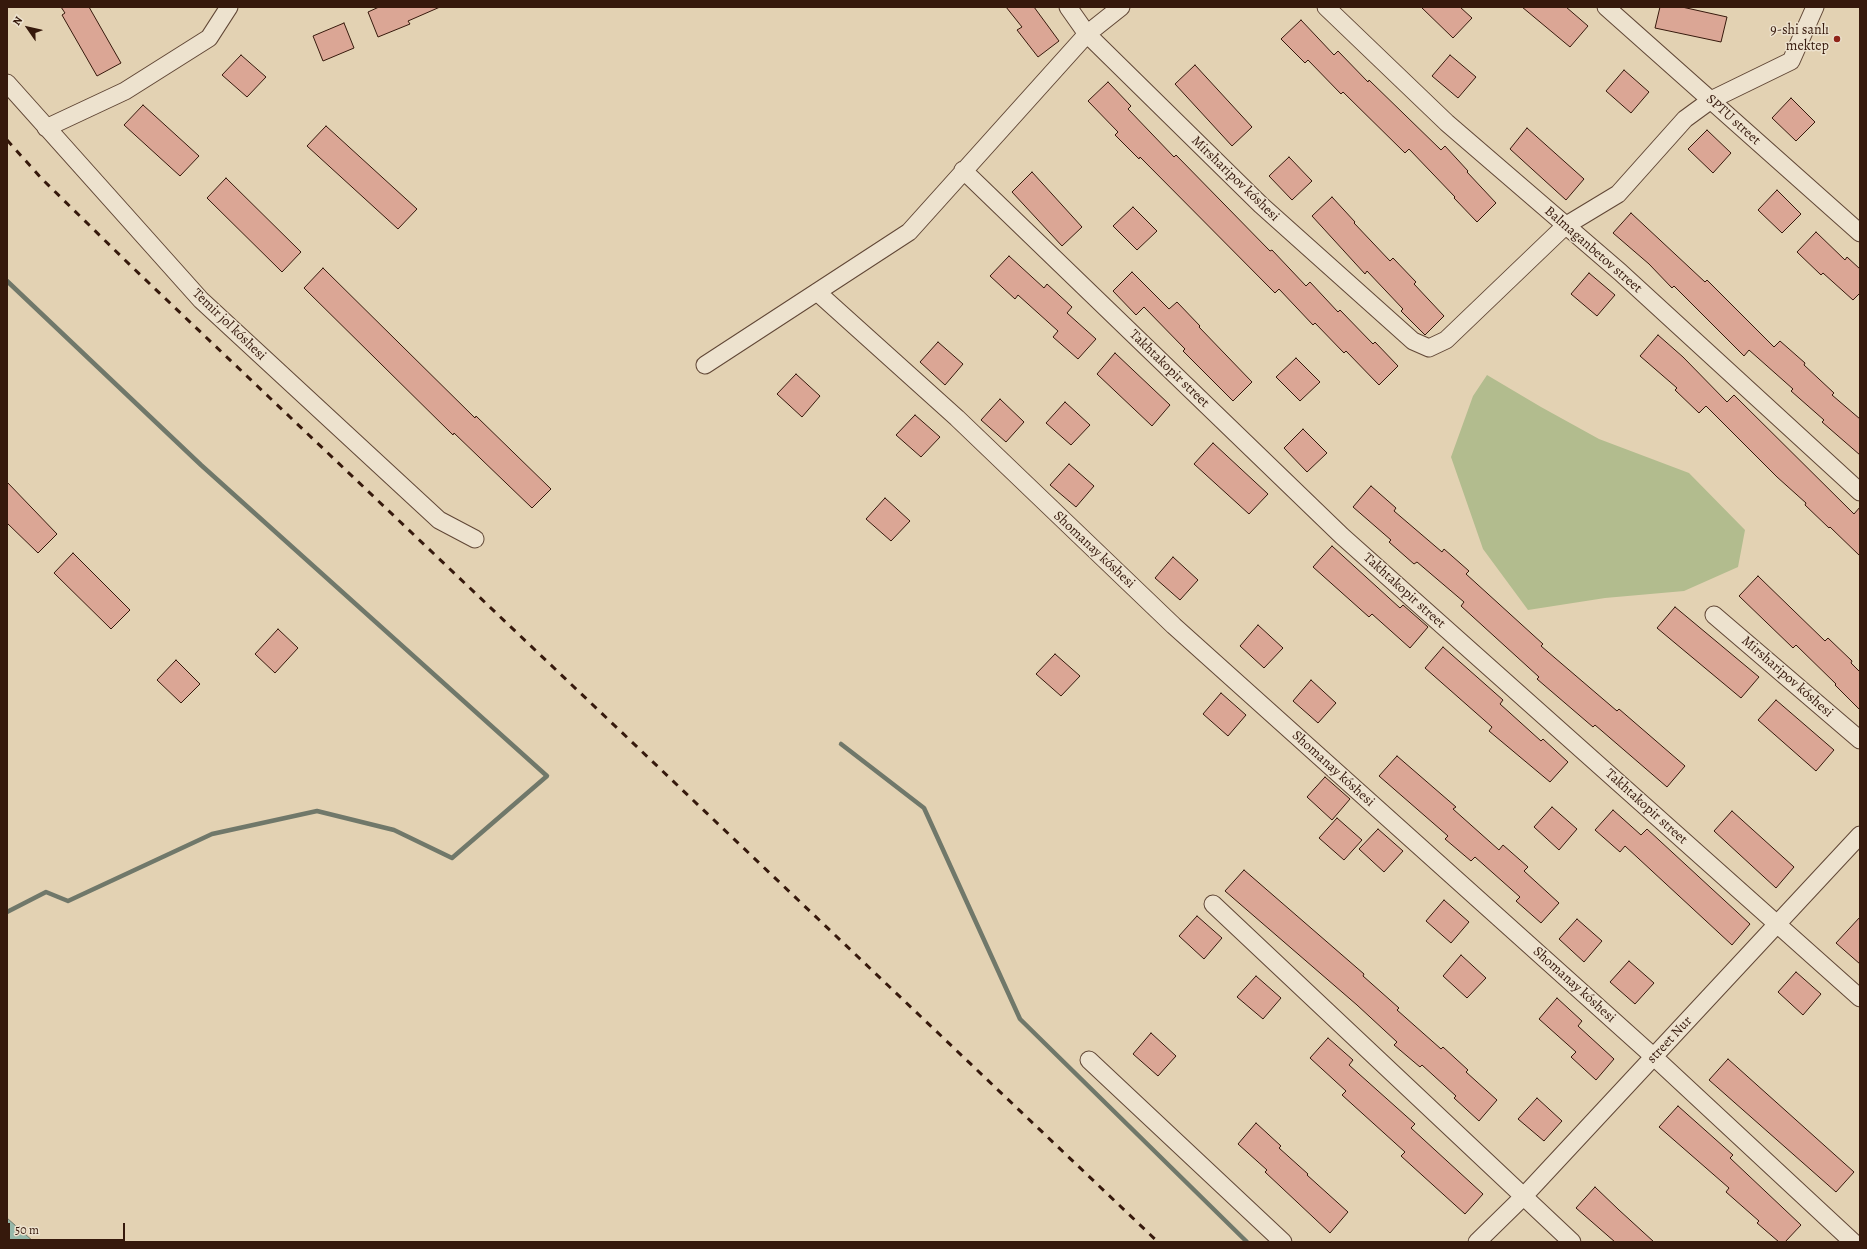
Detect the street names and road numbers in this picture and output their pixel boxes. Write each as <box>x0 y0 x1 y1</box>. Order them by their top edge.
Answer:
street label: SPTU street <box>1702 91 1764 149</box>
street label: Mirsharipov kóshesi <box>1188 133 1282 225</box>
street label: Balmaganbetov street <box>1541 203 1645 297</box>
street label: Temir jol kóshesi <box>189 286 269 364</box>
street label: Takhtakopir street <box>1125 327 1213 411</box>
street label: Shomanay kóshesi <box>1050 508 1138 592</box>
street label: Takhtakopir street <box>1359 550 1449 632</box>
street label: Mirsharipov kóshesi <box>1738 633 1836 721</box>
street label: Shomanay kóshesi <box>1288 727 1378 811</box>
street label: Takhtakopir street <box>1601 766 1691 848</box>
street label: Shomanay kóshesi <box>1529 943 1619 1027</box>
street label: street Nur <box>1644 1013 1696 1067</box>

